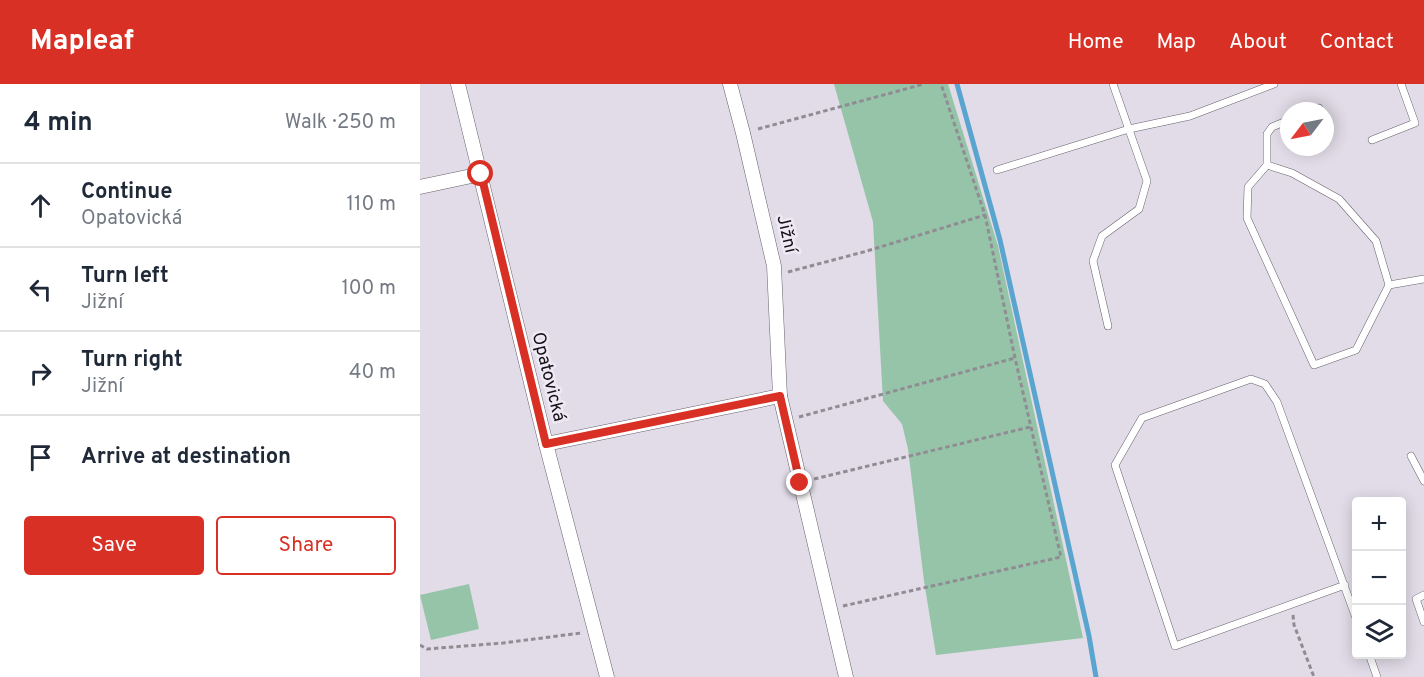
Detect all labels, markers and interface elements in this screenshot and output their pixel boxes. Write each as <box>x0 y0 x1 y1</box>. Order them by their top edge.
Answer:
text: Mapleaf <box>30 24 134 60</box>
text: Home <box>1068 29 1124 56</box>
text: Map <box>1157 29 1196 56</box>
text: About <box>1229 29 1287 56</box>
text: Contact <box>1320 29 1394 56</box>
north arrow <box>1280 102 1334 156</box>
text: 4 min <box>24 107 93 140</box>
text: Walk · 250 m <box>285 110 396 136</box>
route start <box>467 160 493 186</box>
text: Continue <box>81 179 172 206</box>
icon: ahead <box>24 189 57 222</box>
text: 110 m <box>347 192 396 218</box>
text: Opatovická <box>81 206 182 232</box>
street label: Jižní <box>770 213 802 257</box>
text: Turn left <box>81 263 169 290</box>
icon: left <box>24 273 57 306</box>
text: 100 m <box>341 276 396 302</box>
text: Jižní <box>81 290 123 316</box>
street label: Opatovická <box>526 330 570 424</box>
text: Turn right <box>81 347 183 374</box>
icon: right <box>24 357 57 390</box>
text: 40 m <box>349 360 396 386</box>
text: Jižní <box>81 374 123 400</box>
icon: arrive <box>24 441 57 474</box>
text: Arrive at destination <box>81 444 291 471</box>
route end <box>786 469 812 495</box>
map controls <box>1352 497 1406 659</box>
button: + <box>1352 497 1406 551</box>
button: Save <box>24 516 204 575</box>
button: Share <box>216 516 396 575</box>
button: − <box>1352 551 1406 605</box>
button: layers <box>1352 605 1406 659</box>

